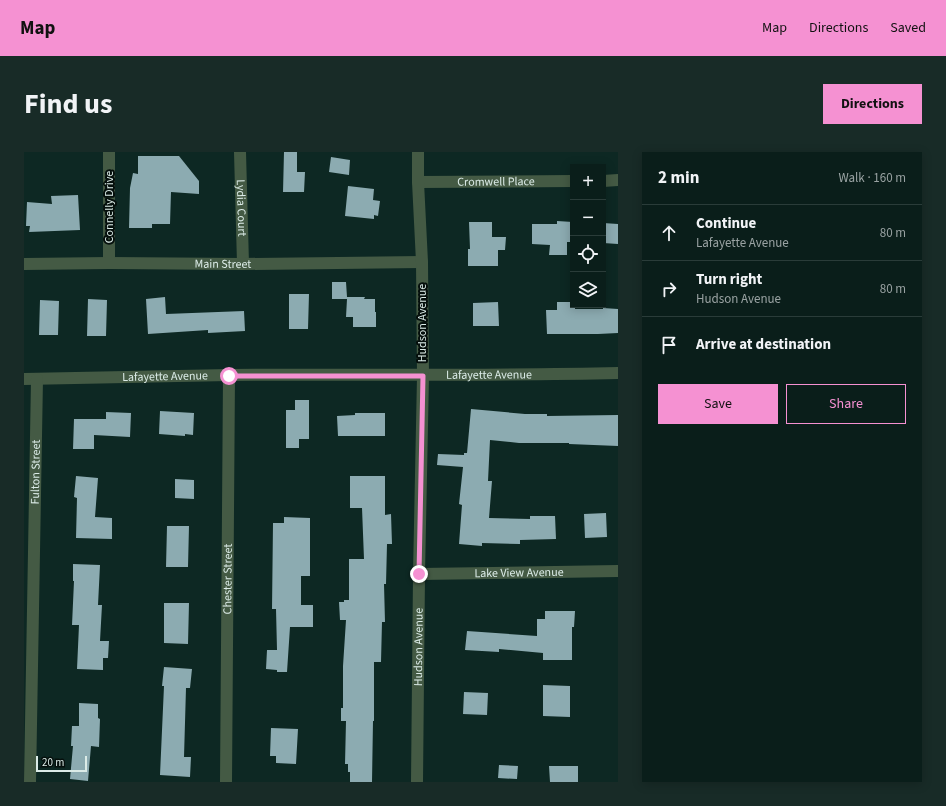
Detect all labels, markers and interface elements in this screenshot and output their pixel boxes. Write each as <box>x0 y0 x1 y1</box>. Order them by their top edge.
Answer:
text: Map <box>20 15 55 42</box>
text: Map <box>762 18 787 38</box>
text: Directions <box>809 18 868 38</box>
text: Saved <box>890 18 926 38</box>
text: Find us <box>24 84 112 124</box>
button: Directions <box>823 84 922 124</box>
map controls <box>570 164 606 308</box>
button: + <box>570 164 606 200</box>
text: 2 min <box>658 166 699 190</box>
text: Walk · 160 m <box>838 169 906 187</box>
street label: Connelly Drive <box>101 171 118 243</box>
street label: Cromwell Place <box>457 173 535 190</box>
street label: Lydia Court <box>232 179 251 237</box>
button: − <box>570 200 606 236</box>
text: Continue <box>696 213 756 234</box>
icon: ahead <box>658 222 680 244</box>
text: 80 m <box>880 224 906 242</box>
text: Lafayette Avenue <box>696 234 789 252</box>
button: locate <box>570 236 606 272</box>
street label: Main Street <box>195 255 251 273</box>
text: Turn right <box>696 269 762 290</box>
button: layers <box>570 272 606 308</box>
icon: right <box>658 278 680 300</box>
text: 80 m <box>880 280 906 298</box>
street label: Hudson Avenue <box>414 284 431 362</box>
text: Hudson Avenue <box>696 290 781 308</box>
icon: arrive <box>658 334 680 356</box>
text: Arrive at destination <box>696 334 831 355</box>
street label: Lafayette Avenue <box>446 366 532 383</box>
street label: Lafayette Avenue <box>122 367 208 386</box>
route start <box>220 367 238 385</box>
button: Save <box>658 384 778 424</box>
button: Share <box>786 384 906 424</box>
street label: Fulton Street <box>26 439 44 505</box>
street label: Chester Street <box>219 544 236 614</box>
street label: Lake View Avenue <box>474 563 564 582</box>
route end <box>410 565 428 583</box>
street label: Hudson Avenue <box>409 608 427 686</box>
scale bar <box>36 754 87 773</box>
text: 20 m <box>42 755 64 770</box>

